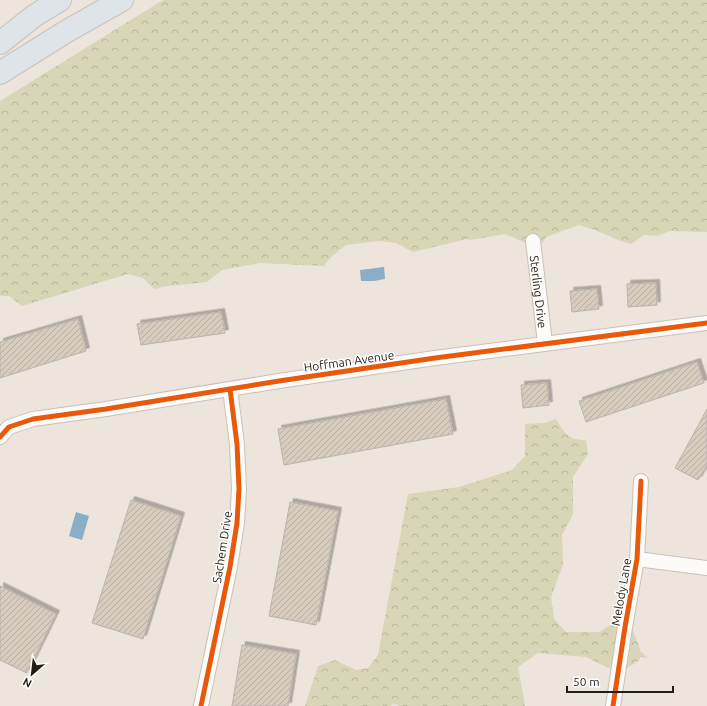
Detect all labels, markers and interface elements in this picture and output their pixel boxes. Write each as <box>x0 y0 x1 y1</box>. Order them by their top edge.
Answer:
street label: Sterling Drive <box>528 255 550 329</box>
street label: Hoffman Avenue <box>303 348 395 374</box>
street label: Sachem Drive <box>210 510 234 584</box>
street label: Melody Lane <box>609 557 633 627</box>
north arrow <box>12 654 52 694</box>
scale bar <box>567 668 673 694</box>
text: 50 m <box>573 675 600 688</box>
text: N <box>21 676 34 690</box>

